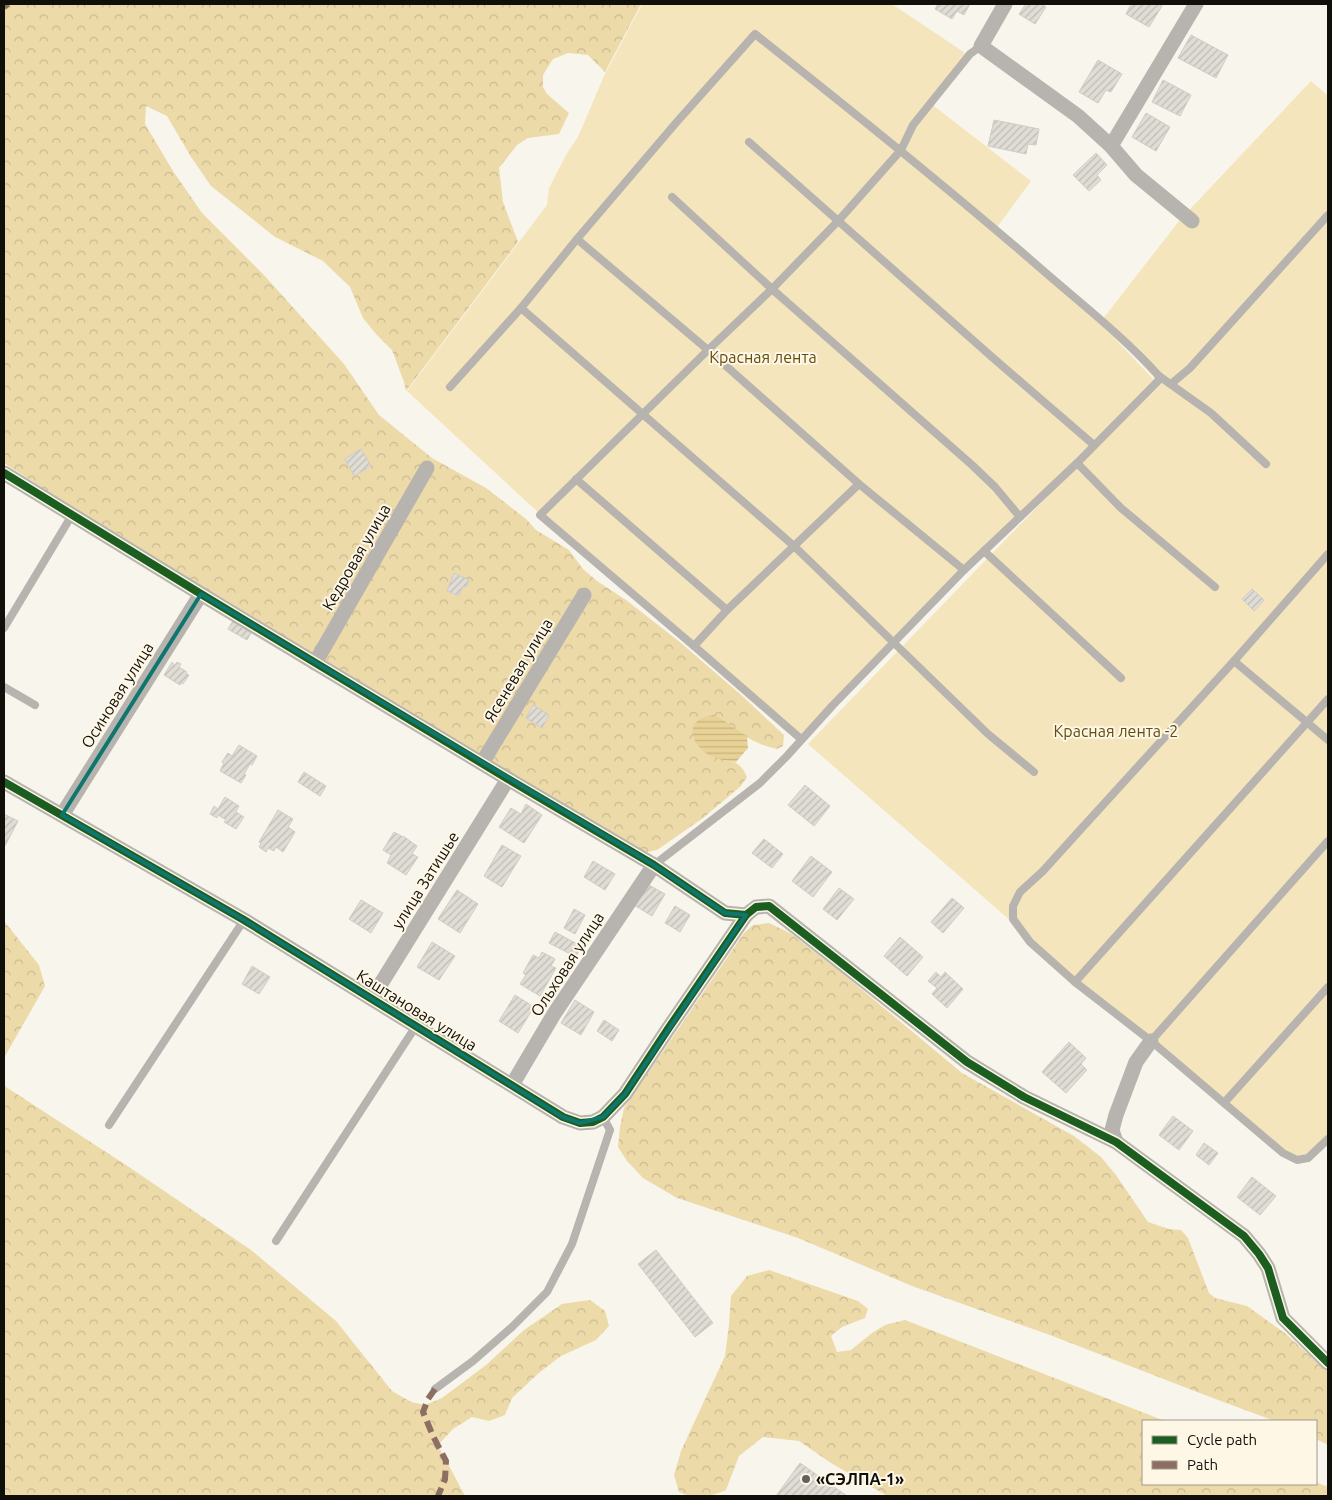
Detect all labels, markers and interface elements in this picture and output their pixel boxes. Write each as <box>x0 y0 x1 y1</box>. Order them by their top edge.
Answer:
park label: Красная лента <box>709 348 817 366</box>
street label: Кедровая улица <box>318 501 394 613</box>
street label: Ясеневая улица <box>480 615 556 725</box>
street label: Осиновая улица <box>77 639 157 751</box>
park label: Красная лента -2 <box>1054 722 1178 740</box>
street label: улица Затишье <box>388 828 462 932</box>
street label: Ольховая улица <box>527 909 607 1019</box>
street label: Каштановая улица <box>354 966 480 1054</box>
legend <box>1142 1420 1317 1485</box>
text: Cycle path <box>1187 1431 1257 1448</box>
text: Path <box>1187 1456 1218 1473</box>
place label: «СЭЛПА-1» <box>816 1470 904 1488</box>
marker: «СЭЛПА-1» <box>800 1473 812 1485</box>

